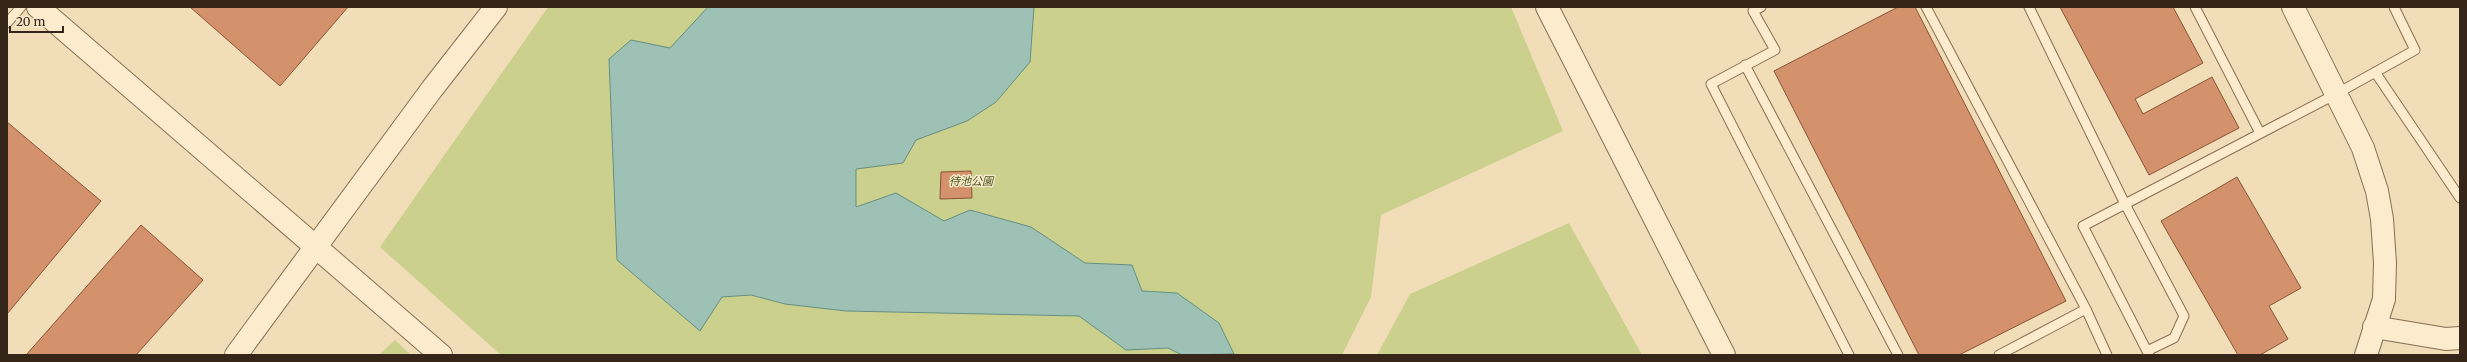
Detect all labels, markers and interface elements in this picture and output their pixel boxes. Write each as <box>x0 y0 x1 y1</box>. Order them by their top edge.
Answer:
scale bar <box>10 8 63 34</box>
text: 20 m <box>16 14 45 29</box>
park label: 待池公園 <box>949 174 995 188</box>

